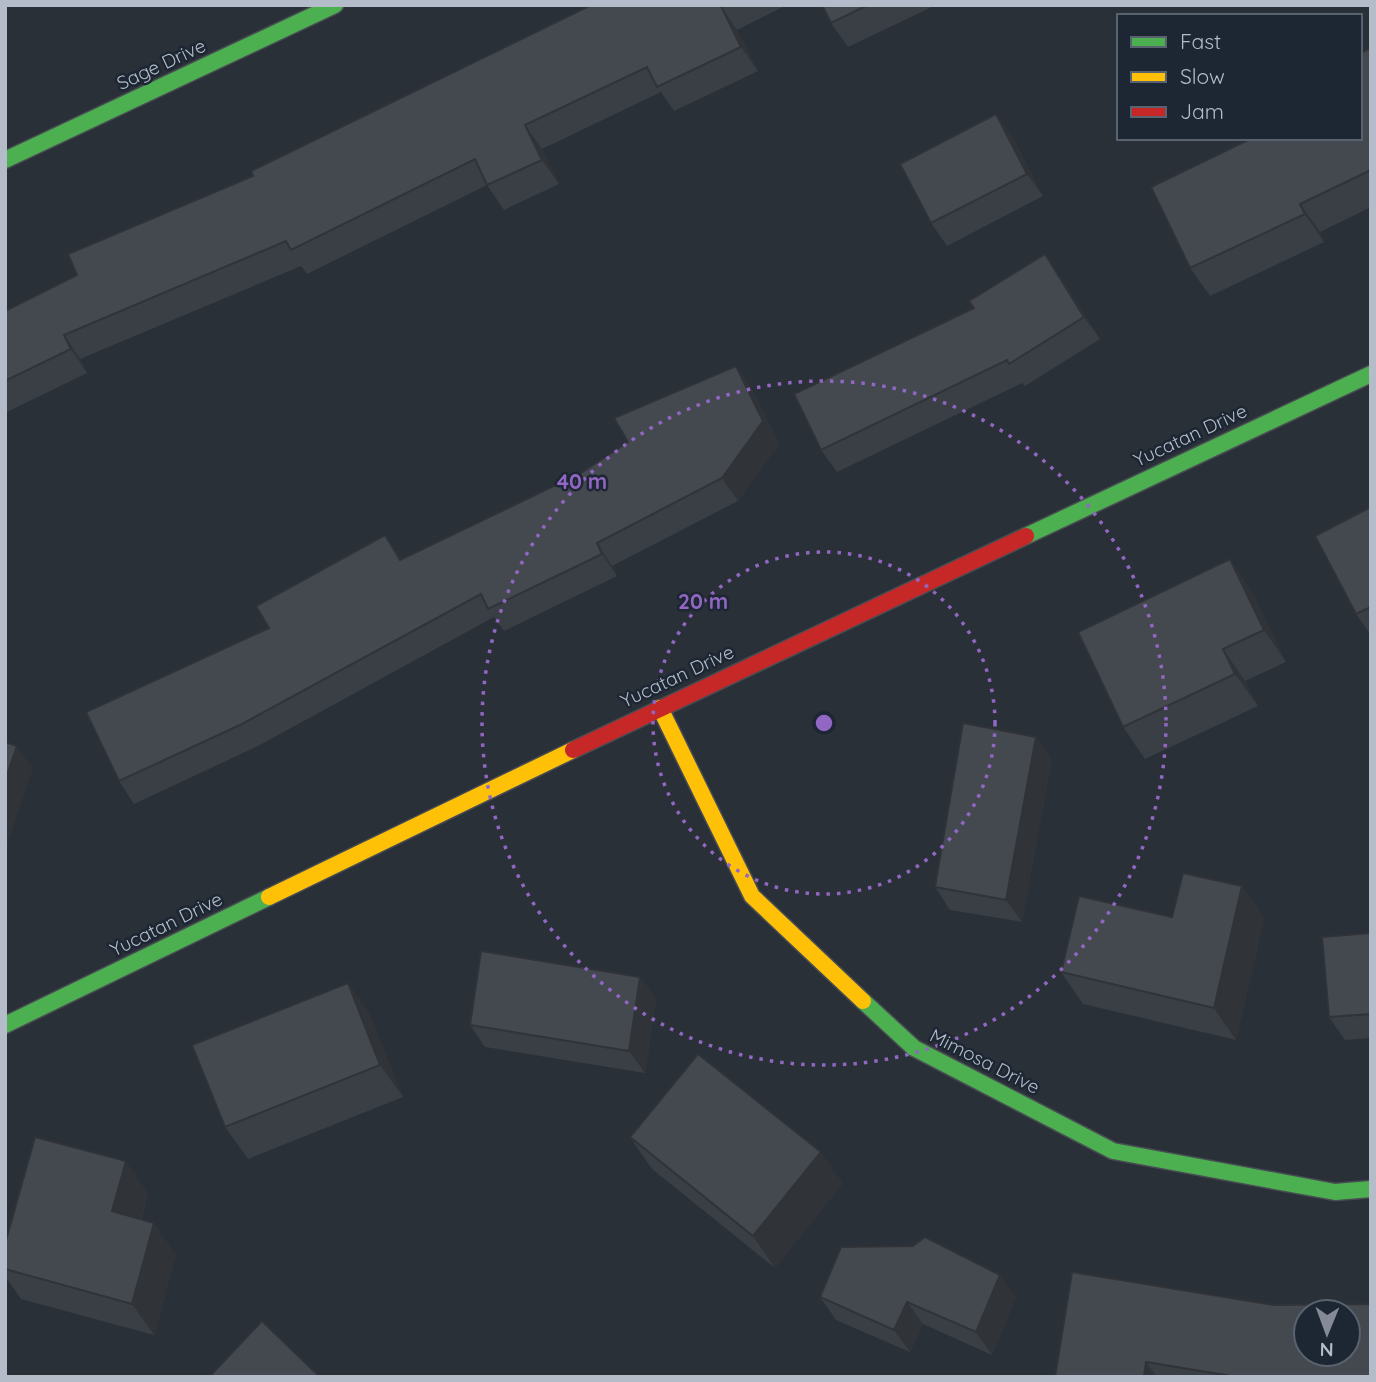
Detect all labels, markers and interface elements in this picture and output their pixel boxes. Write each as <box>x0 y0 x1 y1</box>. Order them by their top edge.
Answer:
legend <box>1117 14 1362 140</box>
text: Fast <box>1180 28 1221 54</box>
street label: Sage Drive <box>113 33 209 95</box>
text: Slow <box>1180 63 1225 89</box>
text: Jam <box>1180 98 1224 124</box>
street label: Yucatan Drive <box>1130 398 1250 472</box>
text: 40 m <box>557 468 607 494</box>
text: 20 m <box>678 588 728 614</box>
street label: Yucatan Drive <box>617 639 737 713</box>
centre of rings <box>812 711 836 735</box>
street label: Yucatan Drive <box>106 886 226 962</box>
street label: Mimosa Drive <box>926 1023 1044 1099</box>
north arrow <box>1292 1298 1362 1368</box>
text: N <box>1320 1338 1334 1362</box>

